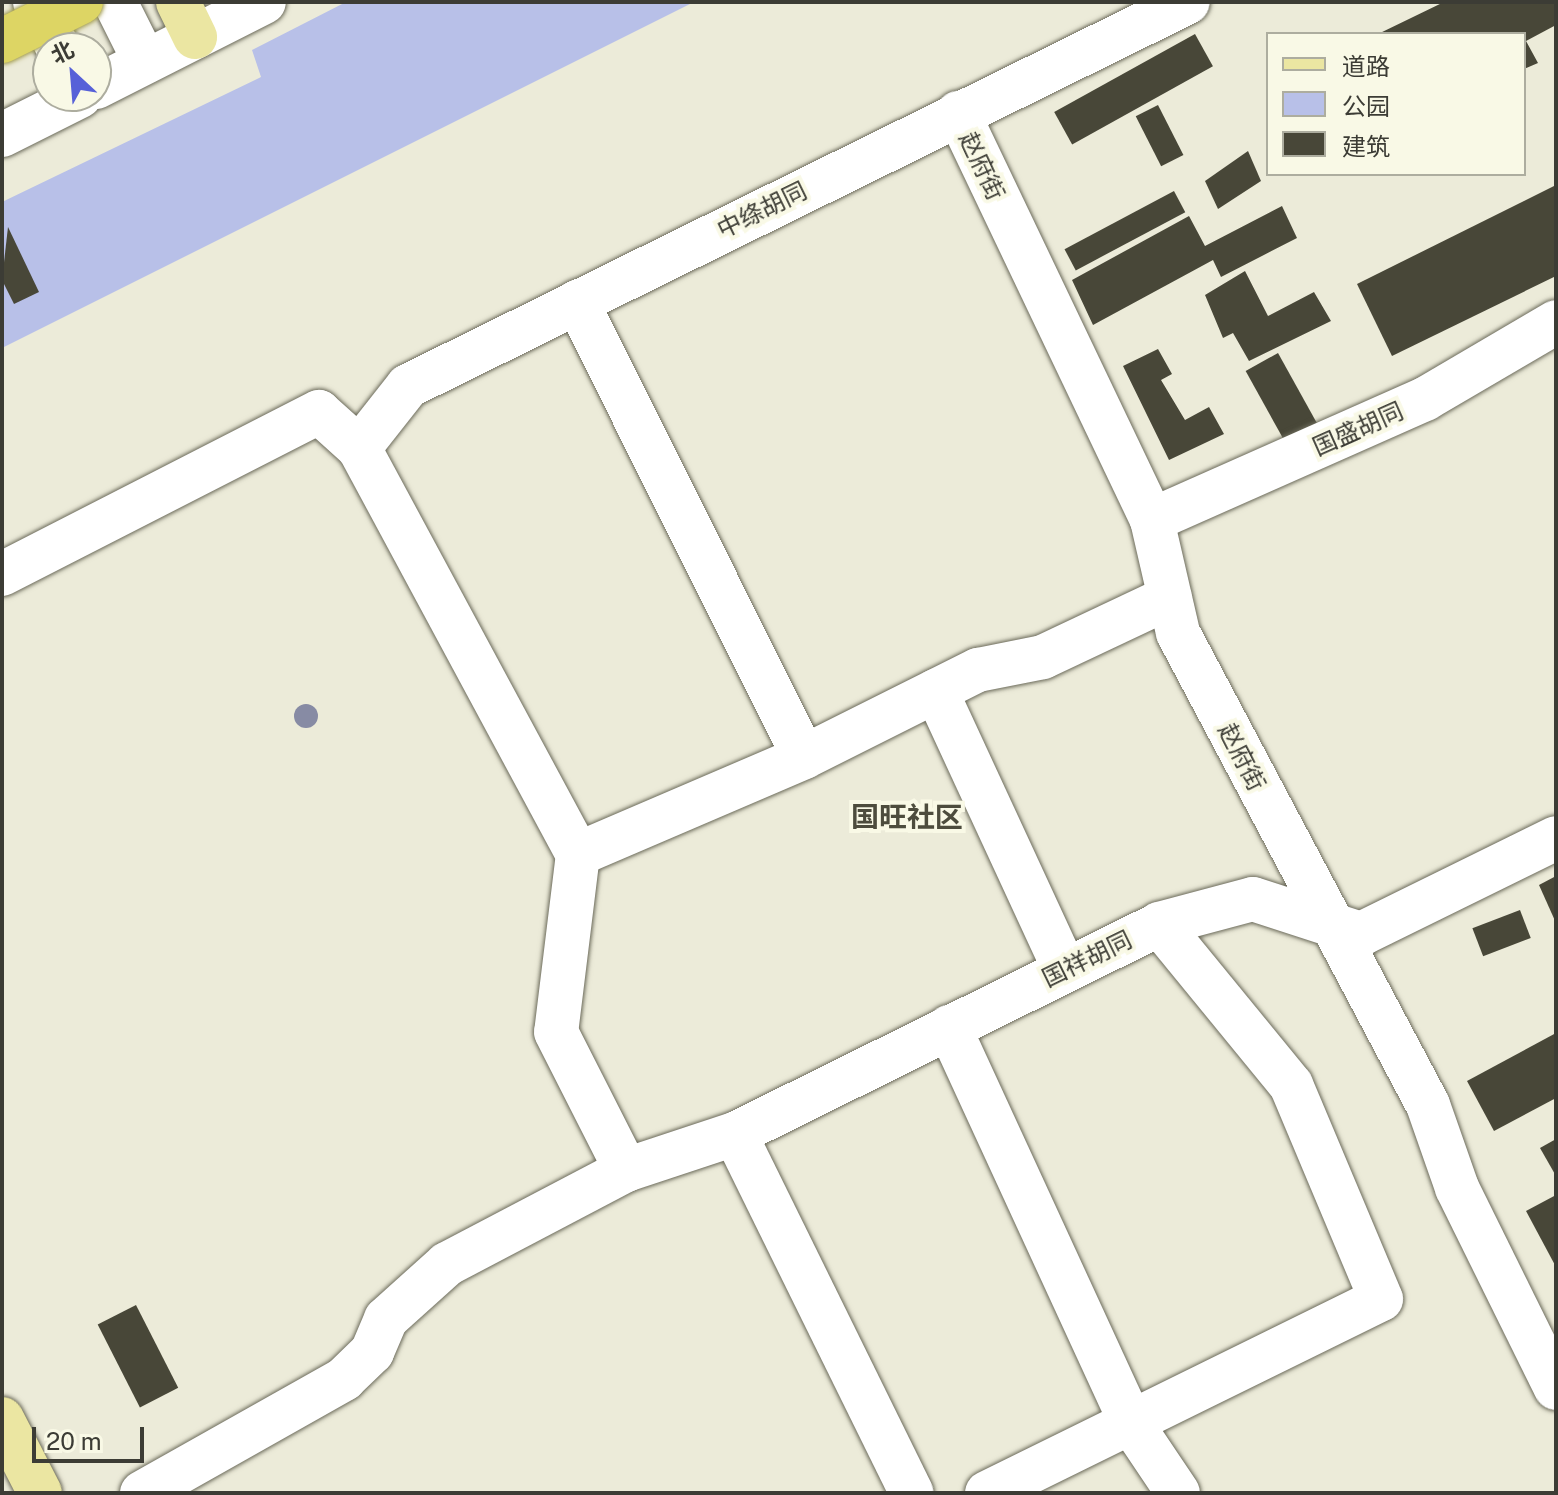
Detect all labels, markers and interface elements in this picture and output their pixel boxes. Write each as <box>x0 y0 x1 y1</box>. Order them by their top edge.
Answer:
north arrow <box>32 32 112 112</box>
legend <box>1266 32 1526 176</box>
text: 北 <box>47 36 78 69</box>
text: 道路 <box>1342 52 1390 80</box>
text: 公园 <box>1342 92 1390 120</box>
street label: 赵府街 <box>954 127 1010 205</box>
text: 建筑 <box>1342 132 1390 160</box>
street label: 中绦胡同 <box>713 176 811 244</box>
street label: 国盛胡同 <box>1308 396 1408 462</box>
street label: 赵府街 <box>1213 718 1271 796</box>
district label: 国旺社区 <box>851 800 963 834</box>
street label: 国祥胡同 <box>1038 925 1136 993</box>
scale bar <box>36 1411 148 1461</box>
text: 20 m <box>46 1427 102 1455</box>

